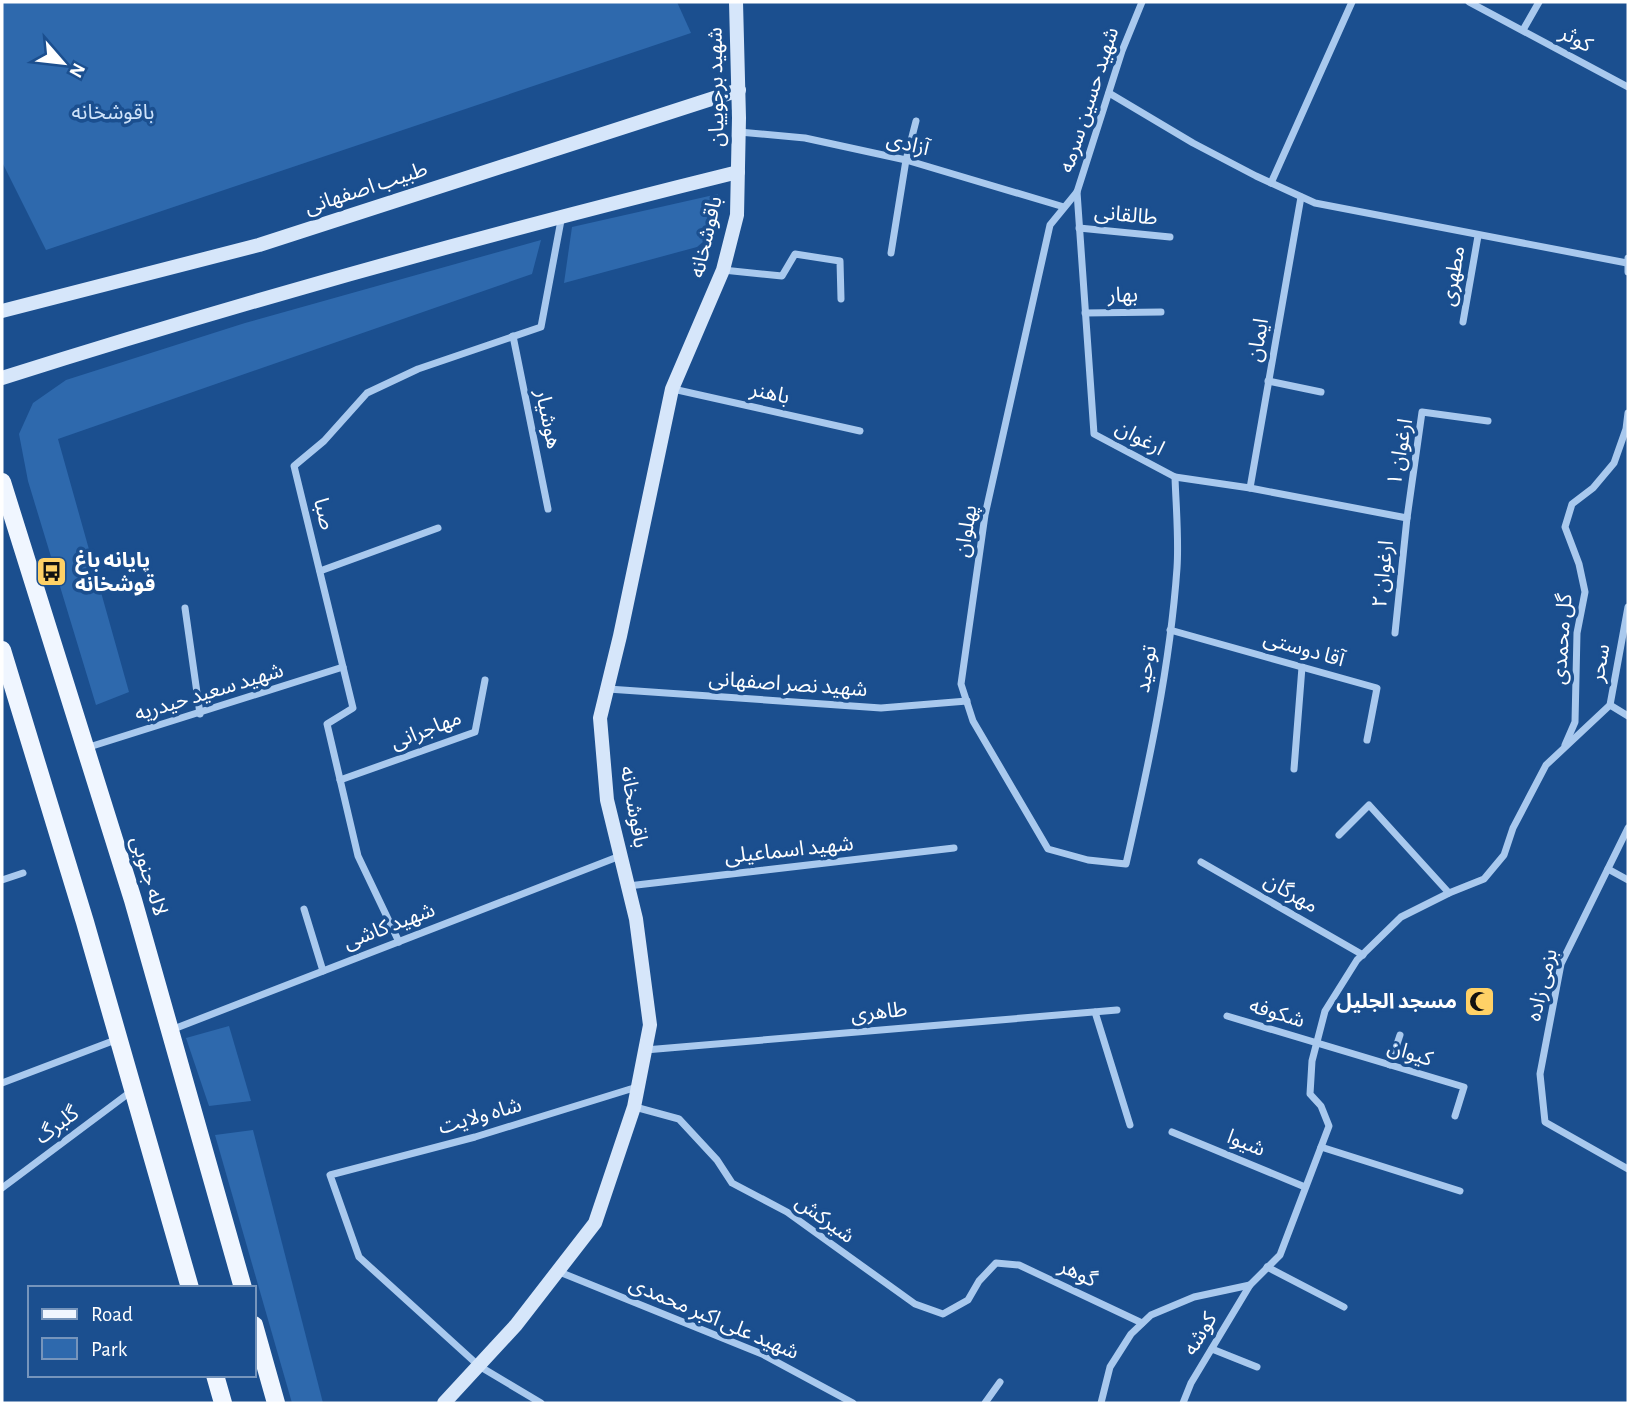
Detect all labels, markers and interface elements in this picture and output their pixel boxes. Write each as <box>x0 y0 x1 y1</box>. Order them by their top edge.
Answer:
street label: کوثر <box>1555 21 1596 57</box>
street label: شهید حسین سرمه <box>1056 25 1123 176</box>
street label: شهید برجوییان <box>704 27 729 147</box>
north arrow <box>28 28 98 98</box>
text: N <box>65 60 88 81</box>
park label: باقوشخانه <box>72 102 154 124</box>
street label: آزادی <box>884 127 933 161</box>
street label: طبیب اصفهانی <box>302 158 430 219</box>
street label: باقوشخانه <box>686 194 727 280</box>
street label: طالقانی <box>1093 201 1159 230</box>
street label: مطهری <box>1437 244 1470 308</box>
street label: بهار <box>1107 284 1138 307</box>
street label: ایمان <box>1244 317 1273 364</box>
street label: باهنر <box>747 378 792 409</box>
street label: هوشیار <box>530 386 565 451</box>
street label: ارغوان <box>1112 417 1168 460</box>
street label: ارغوان ۱ <box>1384 417 1417 487</box>
street label: صبا <box>310 496 338 532</box>
street label: پهلوان <box>952 503 983 559</box>
street label: ارغوان ۲ <box>1369 539 1398 609</box>
place label: پایانه باغ قوشخانه <box>75 549 155 596</box>
bus stop icon: پایانه باغ قوشخانه <box>35 555 69 589</box>
street label: گل محمدی <box>1547 592 1577 685</box>
street label: آقا دوستی <box>1261 626 1348 672</box>
street label: سحر <box>1586 642 1615 685</box>
street label: توحید <box>1132 644 1161 694</box>
street label: شهید سعید حیدریه <box>132 659 286 726</box>
street label: شهید نصر اصفهانی <box>708 668 868 701</box>
street label: مهاجرانی <box>388 707 465 754</box>
street label: باقوشخانه <box>615 764 652 850</box>
street label: شهید اسماعیلی <box>724 833 855 868</box>
street label: لاله جنوبی <box>126 834 171 919</box>
street label: مهرگان <box>1260 868 1322 918</box>
street label: شهید کاشی <box>340 899 438 954</box>
street label: بزمی زاده <box>1523 947 1562 1024</box>
mosque icon: مسجد الجلیل <box>1463 984 1497 1018</box>
place label: مسجد الجلیل <box>1336 991 1457 1013</box>
street label: شکوفه <box>1247 995 1307 1032</box>
street label: طاهری <box>850 999 908 1026</box>
street label: کیوان <box>1385 1036 1435 1071</box>
street label: شاه ولایت <box>436 1094 524 1139</box>
street label: گلبرگ <box>31 1101 83 1149</box>
street label: شیوا <box>1224 1126 1268 1161</box>
street label: شیرکش <box>791 1191 858 1248</box>
street label: گوهر <box>1055 1254 1101 1292</box>
street label: شهید علی اکبر محمدی <box>626 1273 802 1364</box>
legend <box>28 1286 256 1377</box>
text: Road <box>91 1304 133 1325</box>
street label: کوشه <box>1179 1309 1222 1359</box>
text: Park <box>91 1339 128 1360</box>

